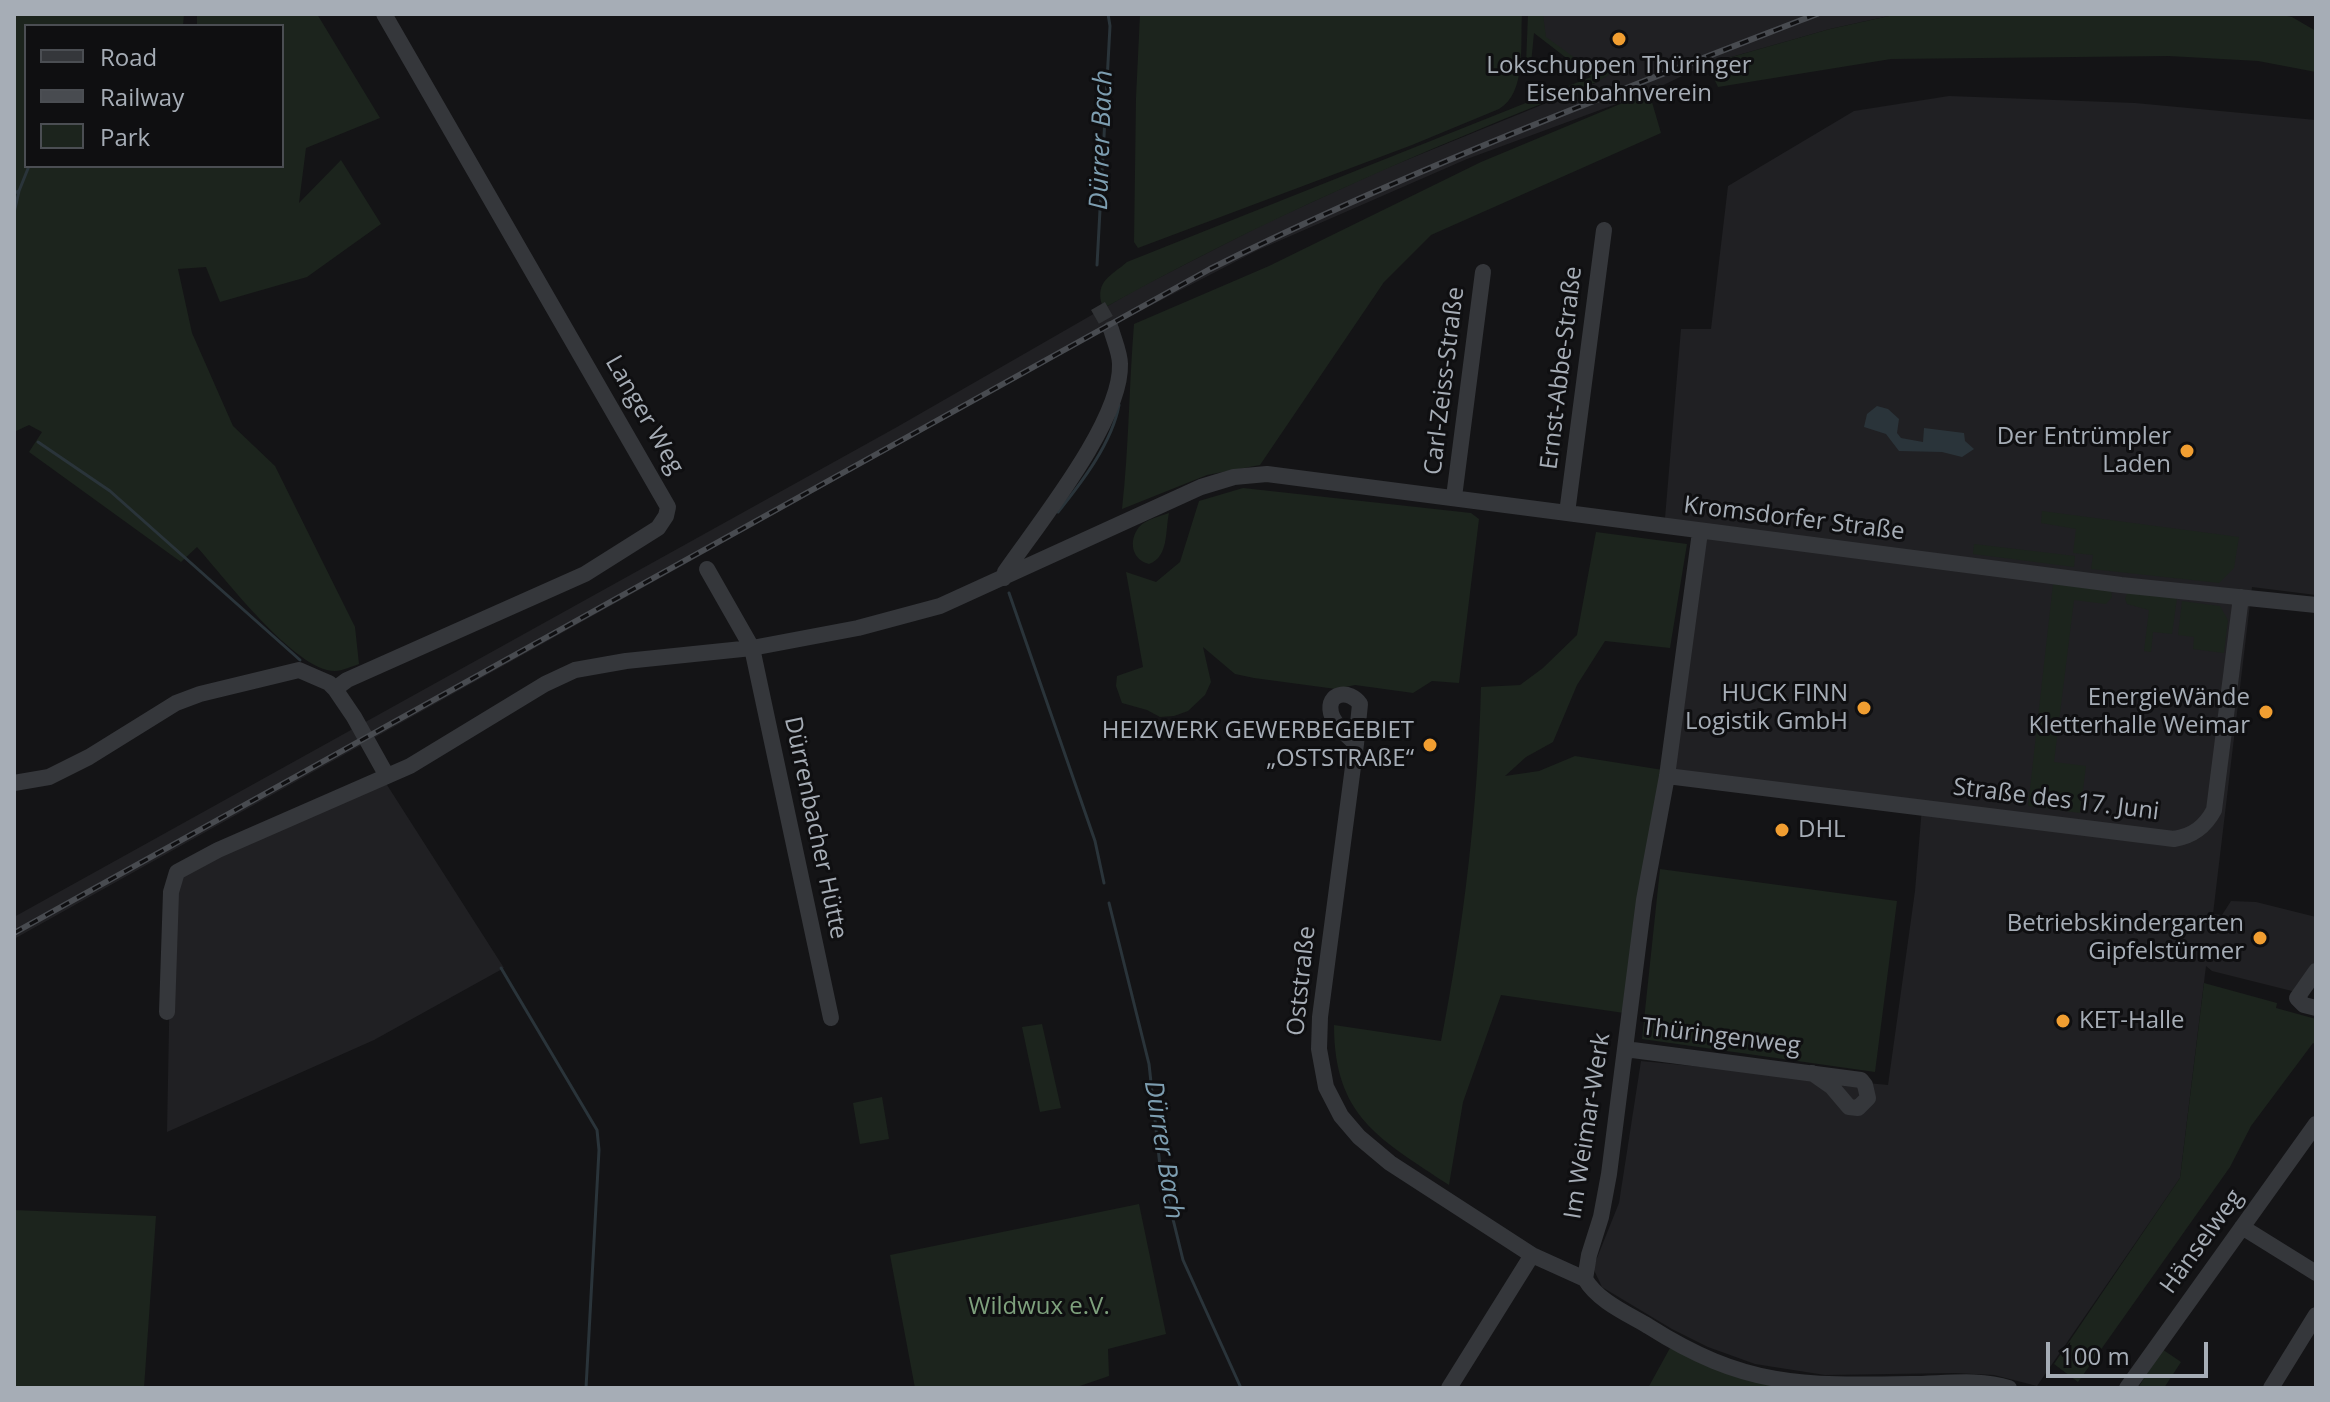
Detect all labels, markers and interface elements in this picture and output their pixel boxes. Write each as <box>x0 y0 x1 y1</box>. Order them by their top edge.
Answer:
legend <box>24 24 284 168</box>
marker: Lokschuppen Thüringer Eisenbahnverein <box>1610 30 1628 48</box>
text: Road <box>100 40 157 73</box>
place label: Lokschuppen Thüringer Eisenbahnverein <box>1486 52 1752 108</box>
water label: Dürrer Bach <box>1084 70 1120 210</box>
text: Railway <box>100 80 184 113</box>
text: Park <box>100 120 150 153</box>
street label: Ernst-Abbe-Straße <box>1535 265 1589 471</box>
street label: Carl-Zeiss-Straße <box>1419 285 1471 477</box>
street label: Langer Weg <box>599 351 689 479</box>
place label: Der Entrümpler Laden <box>1997 423 2171 479</box>
marker: Der Entrümpler Laden <box>2178 442 2196 460</box>
street label: Kromsdorfer Straße <box>1682 491 1906 547</box>
place label: HUCK FINN Logistik GmbH <box>1685 680 1848 736</box>
place label: EnergieWände Kletterhalle Weimar <box>2028 684 2250 740</box>
marker: HUCK FINN Logistik GmbH <box>1855 699 1873 717</box>
marker: EnergieWände Kletterhalle Weimar <box>2257 703 2275 721</box>
street label: Dürrenbacher Hütte <box>777 714 853 942</box>
place label: HEIZWERK GEWERBEGEBIET „OSTSTRAßE“ <box>1102 717 1414 773</box>
marker: HEIZWERK GEWERBEGEBIET „OSTSTRAßE“ <box>1421 736 1439 754</box>
street label: Straße des 17. Juni <box>1951 773 2161 827</box>
place label: DHL <box>1798 816 1846 844</box>
marker: DHL <box>1773 821 1791 839</box>
place label: Betriebskindergarten Gipfelstürmer <box>2007 910 2244 966</box>
street label: Oststraße <box>1282 925 1322 1037</box>
marker: Betriebskindergarten Gipfelstürmer <box>2251 929 2269 947</box>
place label: KET-Halle <box>2079 1007 2185 1035</box>
marker: KET-Halle <box>2054 1012 2072 1030</box>
street label: Thüringenweg <box>1640 1013 1802 1061</box>
street label: Im Weimar-Werk <box>1559 1031 1617 1221</box>
water label: Dürrer Bach <box>1137 1078 1189 1222</box>
street label: Hänselweg <box>2155 1184 2249 1300</box>
park label: Wildwux e.V. <box>968 1293 1110 1321</box>
scale bar <box>2050 1326 2212 1376</box>
text: 100 m <box>2060 1339 2130 1372</box>

